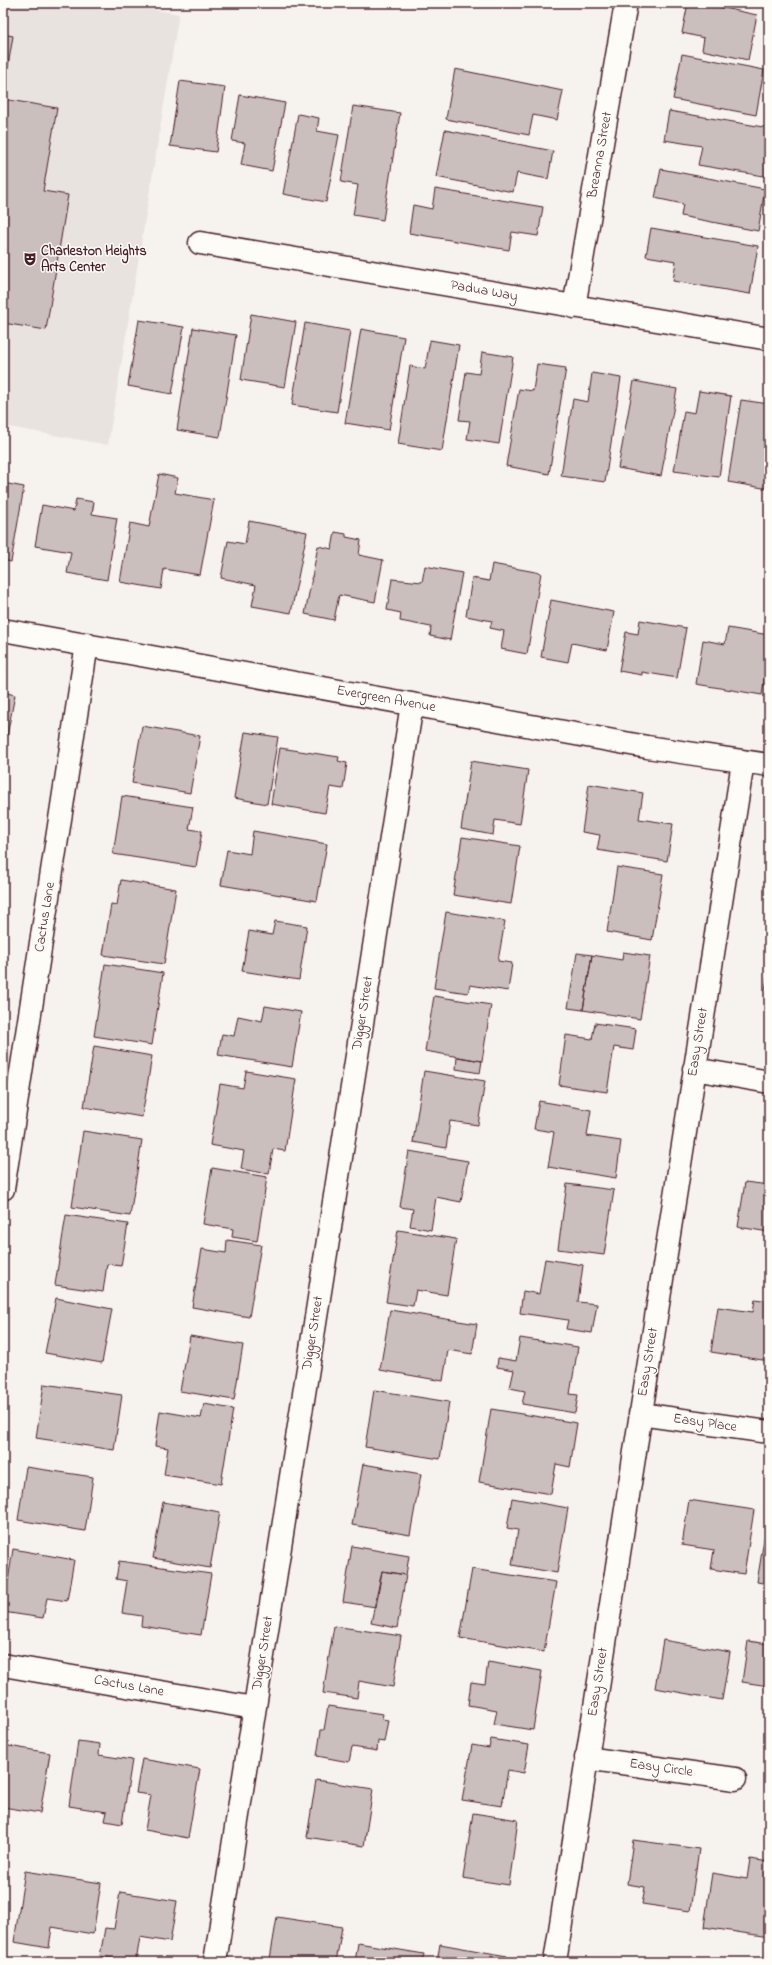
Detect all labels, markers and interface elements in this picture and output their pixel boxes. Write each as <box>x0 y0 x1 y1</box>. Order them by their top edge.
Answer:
street label: Breanna Street <box>582 110 618 201</box>
place label: Charleston Heights Arts Center <box>41 241 147 278</box>
theatre icon: Charleston Heights Arts Center <box>22 251 38 267</box>
street label: Padua Way <box>449 275 519 308</box>
street label: Evergreen Avenue <box>335 680 438 719</box>
street label: Cactus Lane <box>29 880 61 954</box>
street label: Digger Street <box>347 974 380 1053</box>
street label: Easy Street <box>682 1006 715 1078</box>
street label: Digger Street <box>297 1294 330 1373</box>
street label: Easy Street <box>632 1326 665 1398</box>
street label: Easy Place <box>672 1408 739 1439</box>
street label: Digger Street <box>247 1614 280 1693</box>
street label: Easy Street <box>582 1646 615 1718</box>
street label: Cactus Lane <box>92 1670 166 1703</box>
street label: Easy Circle <box>628 1753 695 1784</box>

